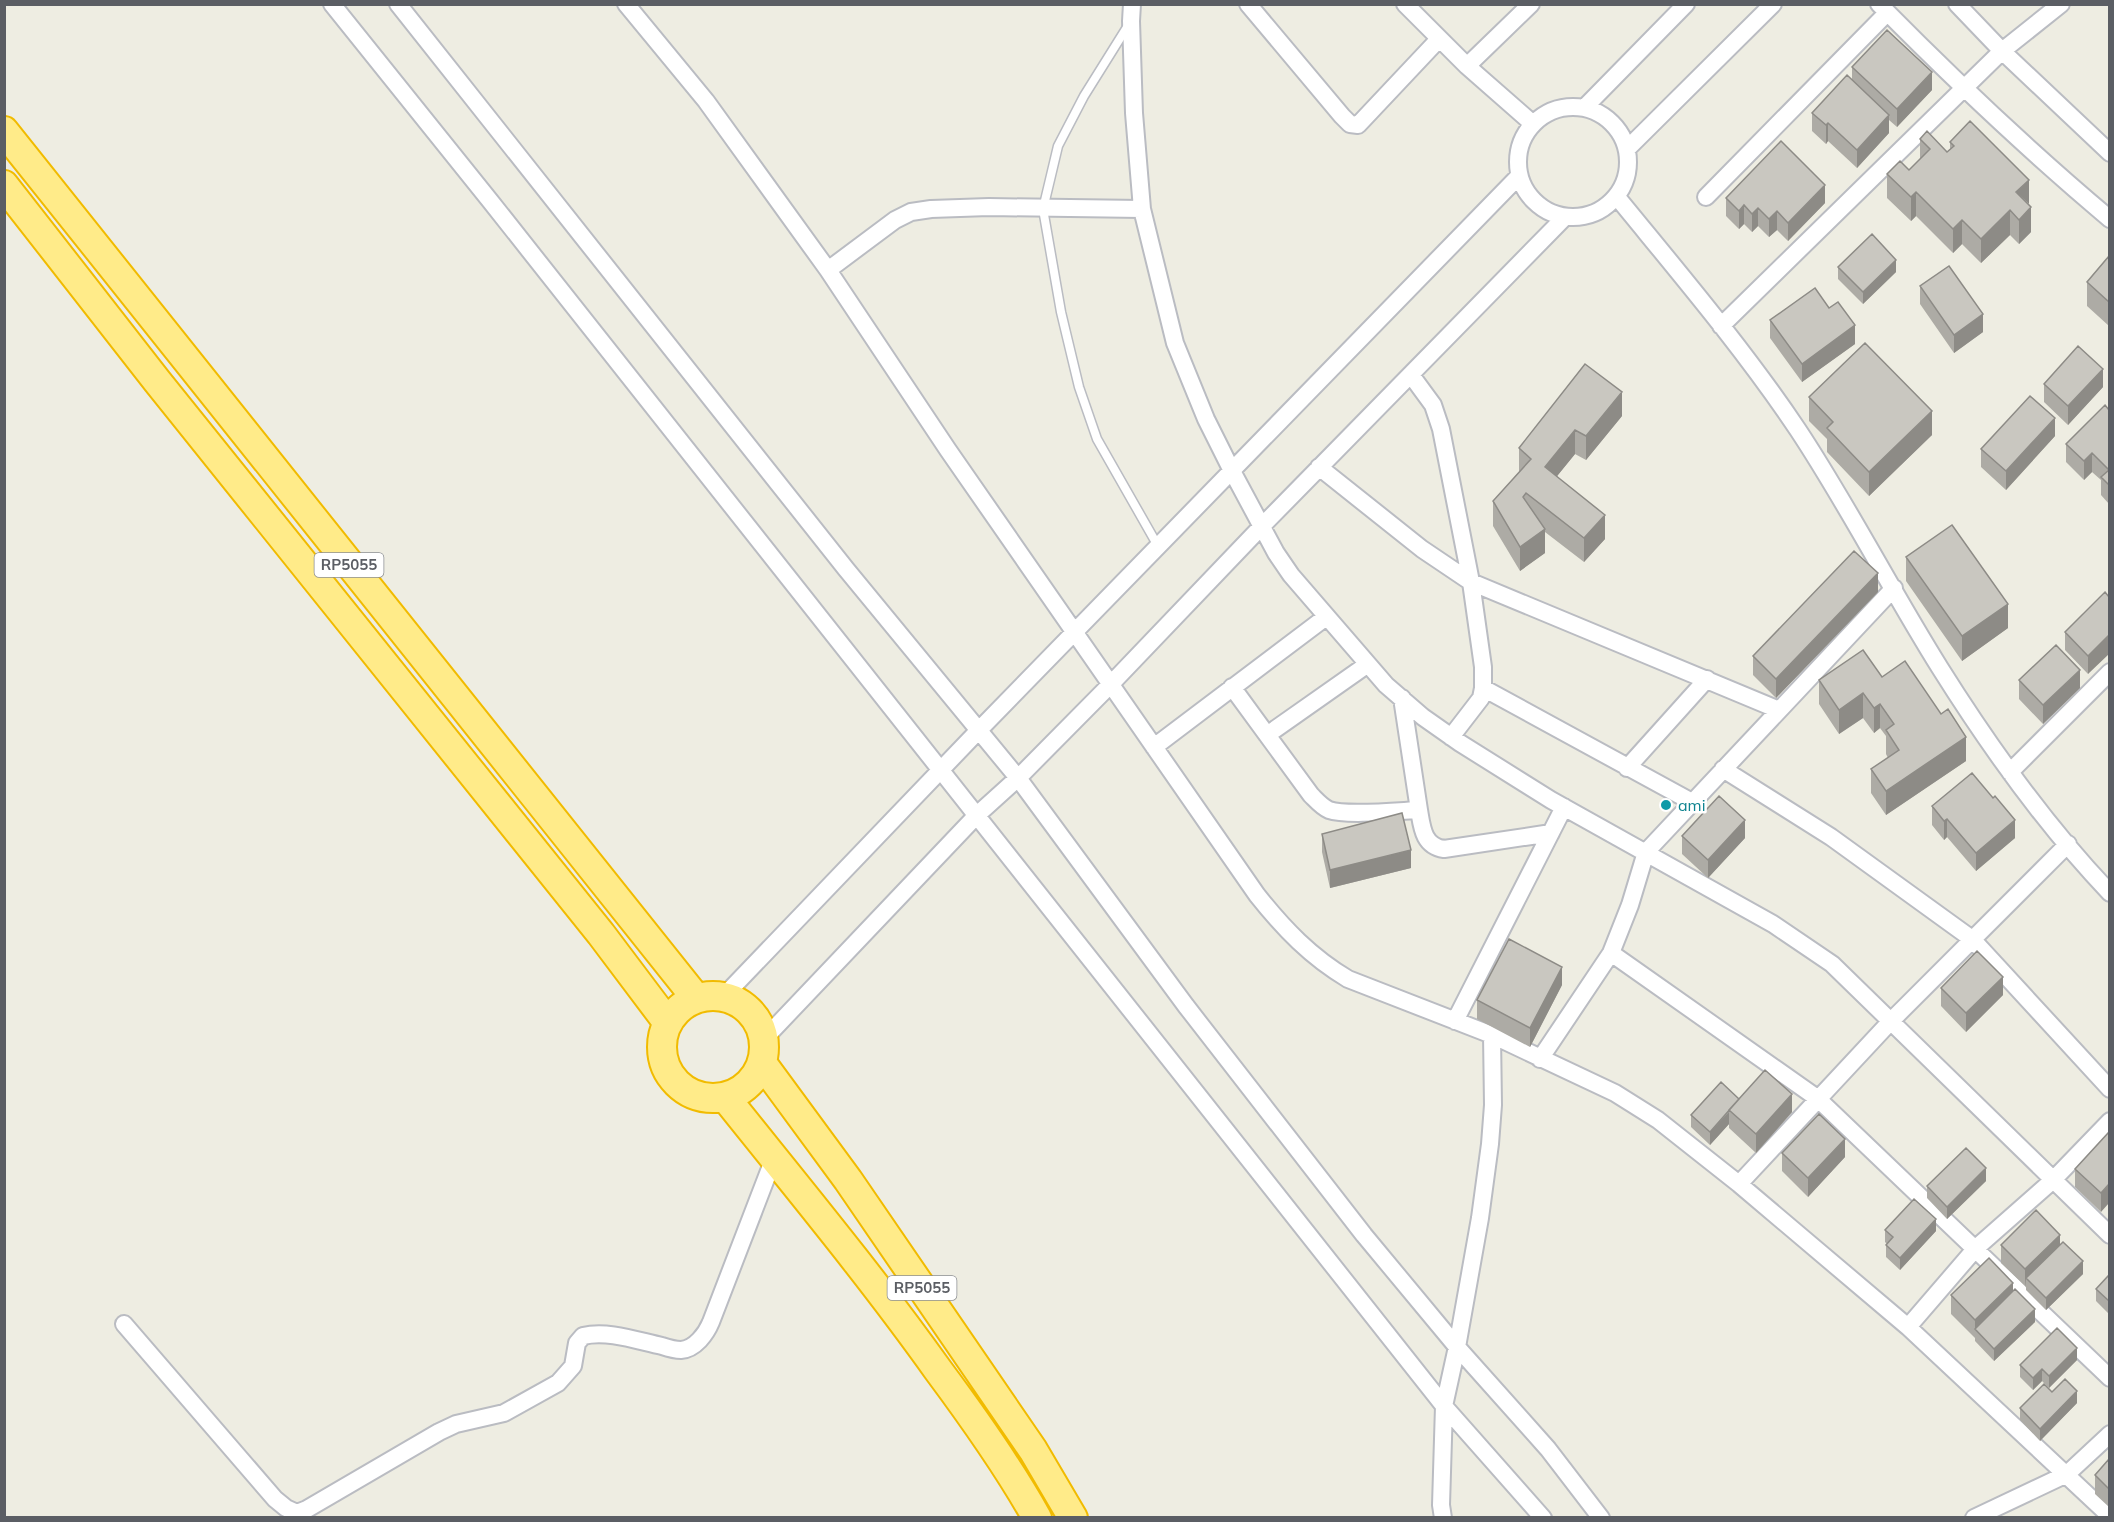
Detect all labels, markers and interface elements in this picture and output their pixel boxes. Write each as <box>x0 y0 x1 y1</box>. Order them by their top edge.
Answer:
road number: RP5055 <box>314 553 384 577</box>
place label: ami <box>1678 795 1705 815</box>
marker: ami <box>1659 798 1673 812</box>
road number: RP5055 <box>888 1276 956 1300</box>

